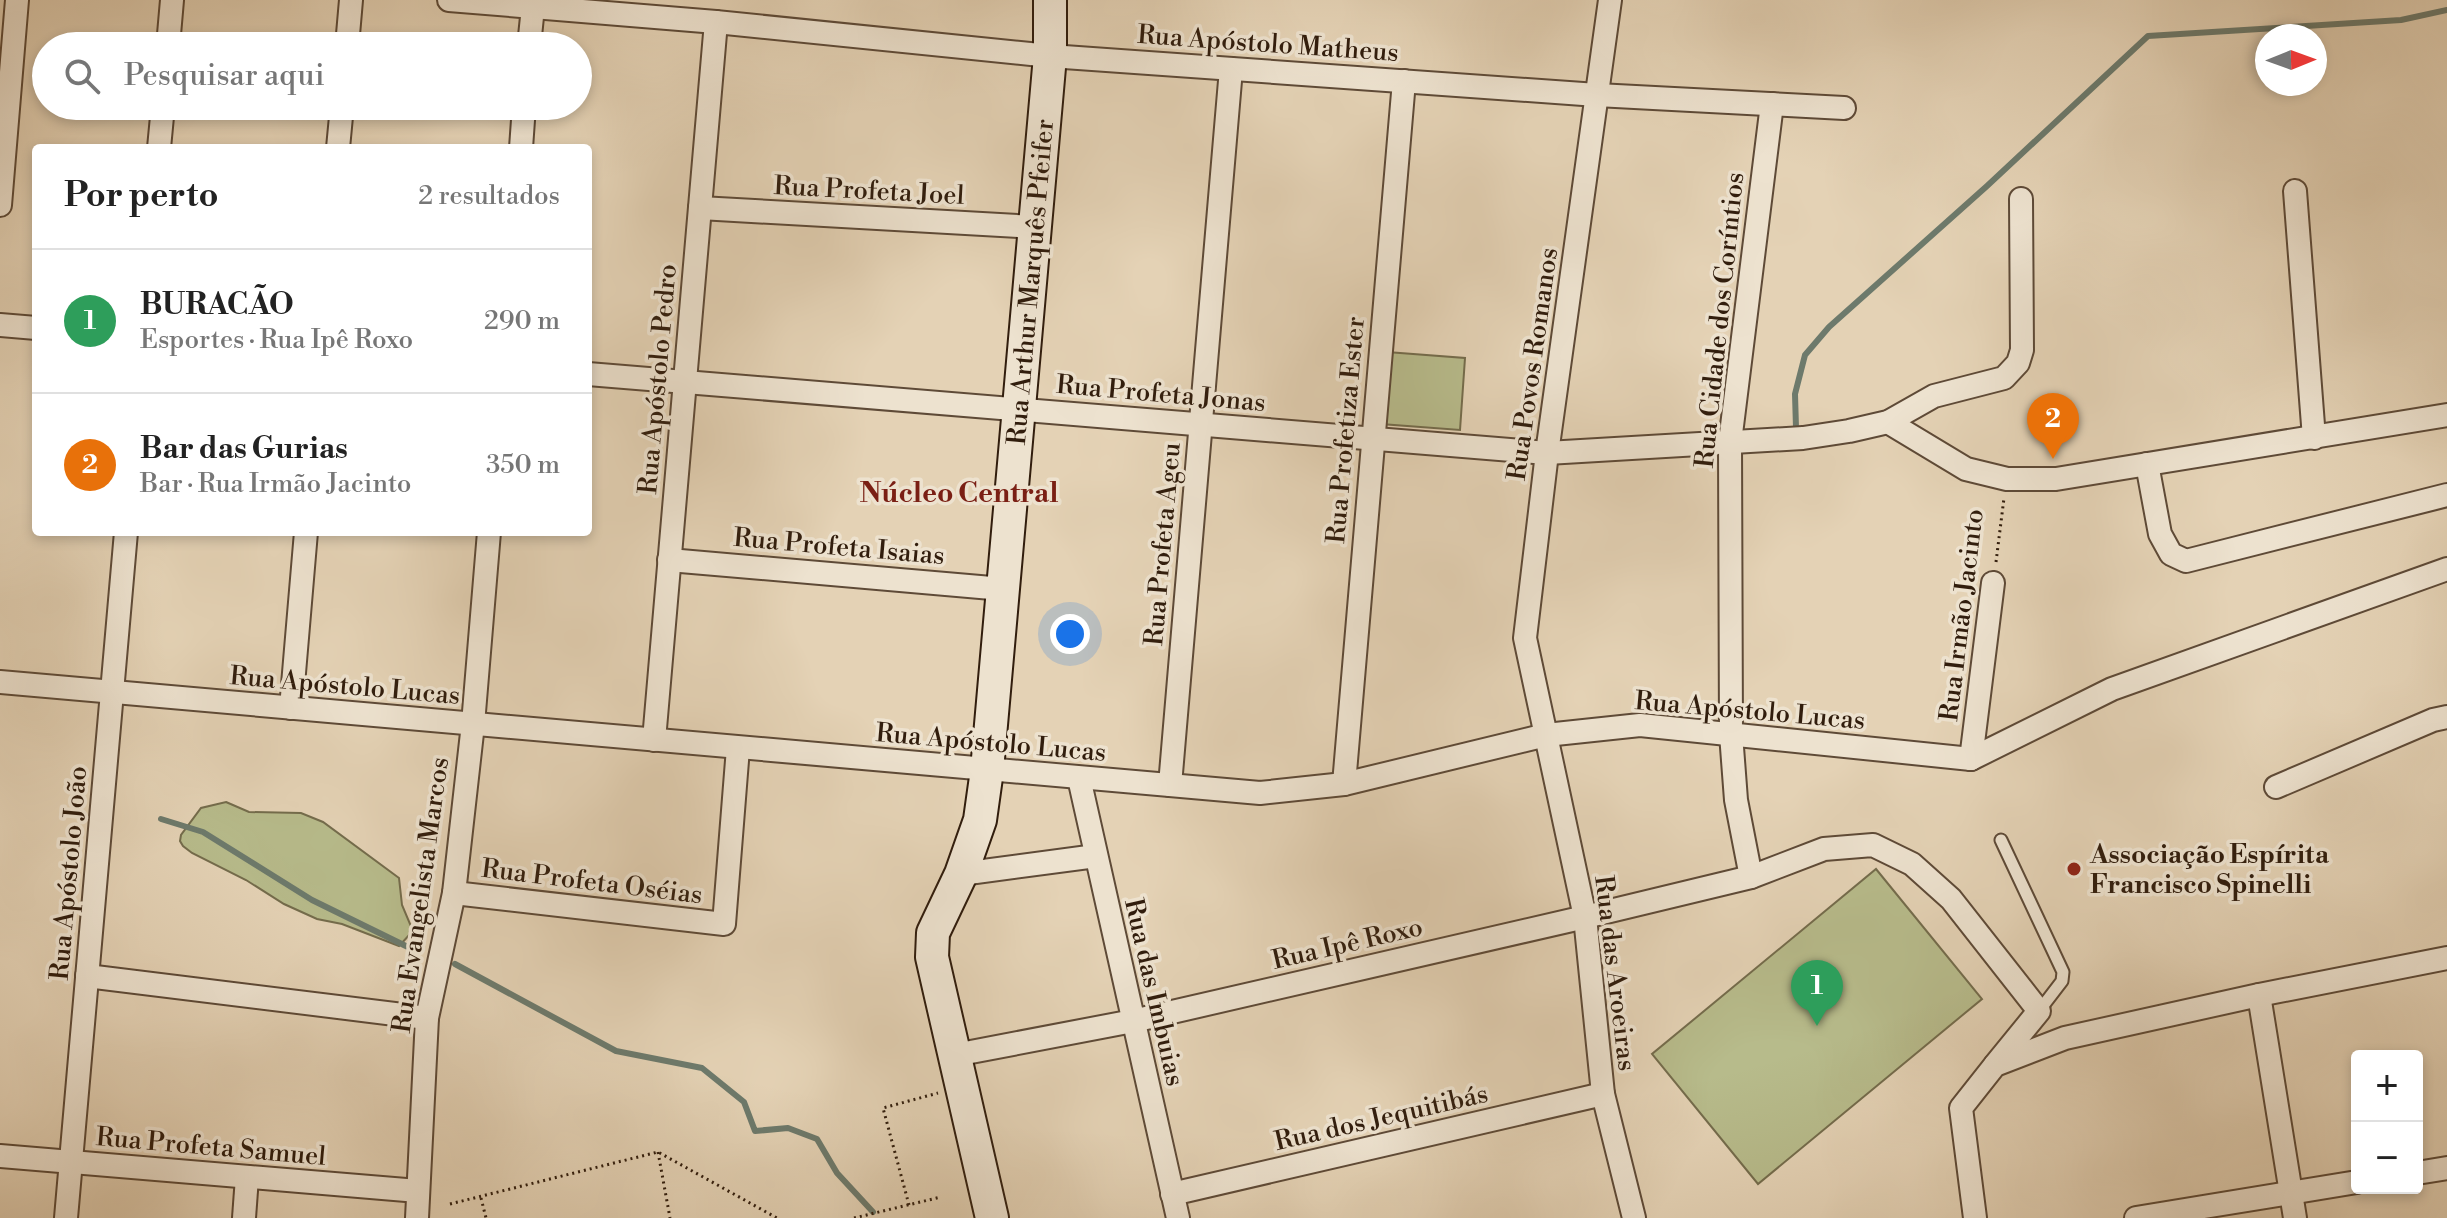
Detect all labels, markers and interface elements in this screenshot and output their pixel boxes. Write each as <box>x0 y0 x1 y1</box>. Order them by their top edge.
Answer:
street label: Rua Apóstolo Matheus <box>1136 19 1400 69</box>
north arrow <box>2255 24 2327 96</box>
search box <box>32 32 592 120</box>
icon: search <box>60 54 104 98</box>
text: Pesquisar aqui <box>124 57 325 95</box>
street label: Rua Arthur Marquês Pfeifer <box>1001 118 1061 446</box>
street label: Rua Profeta Joel <box>773 170 965 212</box>
street label: Rua Cidade dos Coríntios <box>1689 171 1751 470</box>
text: Por perto <box>64 175 219 217</box>
text: 2 resultados <box>418 180 560 212</box>
street label: Rua Povos Romanos <box>1501 246 1565 483</box>
street label: Rua Apóstolo Pedro <box>632 263 684 496</box>
text: BURACÃO <box>140 286 294 324</box>
text: 1 <box>84 305 96 337</box>
text: 290 m <box>484 305 560 337</box>
street label: Rua Profetiza Ester <box>1320 315 1372 545</box>
text: Esportes · Rua Ipê Roxo <box>140 324 413 356</box>
street label: Rua Profeta Jonas <box>1055 369 1267 419</box>
pin: 2 <box>2027 393 2079 459</box>
text: Bar das Gurias <box>140 430 348 468</box>
street label: Rua Profeta Ageu <box>1138 441 1188 647</box>
text: 2 <box>82 449 98 481</box>
text: 350 m <box>486 449 560 481</box>
text: Bar · Rua Irmão Jacinto <box>140 468 411 500</box>
district label: Núcleo Central <box>860 476 1058 511</box>
street label: Rua Irmão Jacinto <box>1933 507 1991 723</box>
street label: Rua Profeta Isaias <box>732 522 946 572</box>
your location <box>1050 614 1090 654</box>
street label: Rua Apóstolo Lucas <box>228 660 461 712</box>
street label: Rua Apóstolo Lucas <box>1633 685 1866 737</box>
street label: Rua Apóstolo Lucas <box>874 717 1107 769</box>
street label: Rua Evangelista Marcos <box>386 755 456 1035</box>
street label: Rua Apóstolo João <box>44 765 94 982</box>
place label: Associação Espírita Francisco Spinelli <box>2089 839 2330 901</box>
street label: Rua Profeta Oséias <box>480 853 704 911</box>
marker: Associação Espírita Francisco Spinelli <box>2065 860 2083 878</box>
street label: Rua das Aroeiras <box>1587 874 1643 1073</box>
street label: Rua das Imbuias <box>1117 895 1191 1089</box>
street label: Rua Ipê Roxo <box>1269 911 1426 977</box>
pin: 1 <box>1791 960 1843 1026</box>
map controls <box>2351 1050 2423 1194</box>
button: + <box>2351 1050 2423 1122</box>
street label: Rua dos Jequitibás <box>1271 1078 1491 1158</box>
street label: Rua Profeta Samuel <box>95 1121 328 1173</box>
button: − <box>2351 1122 2423 1194</box>

